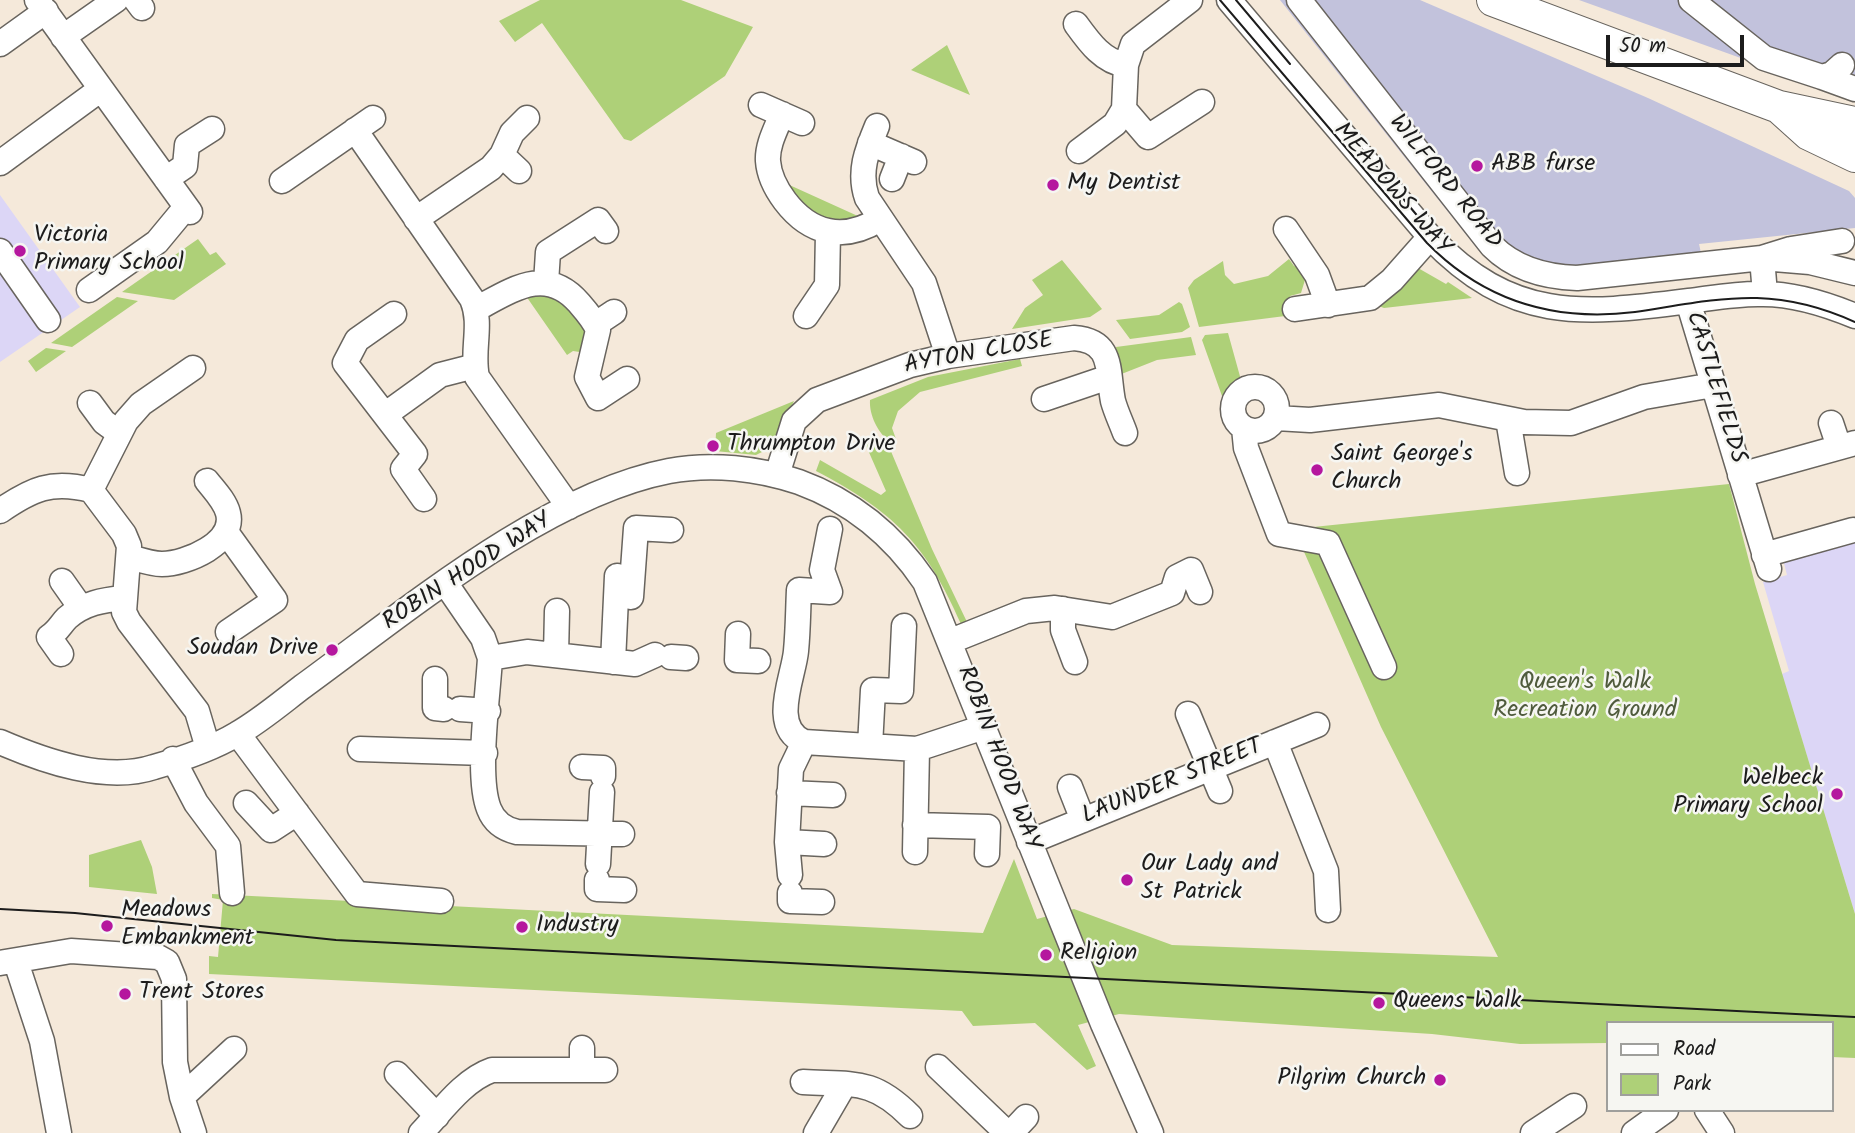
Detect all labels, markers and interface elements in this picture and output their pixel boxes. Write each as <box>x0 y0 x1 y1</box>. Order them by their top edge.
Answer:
scale bar <box>1610 21 1748 65</box>
text: 50 m <box>1619 30 1666 63</box>
street label: WILFORD ROAD <box>1381 110 1507 256</box>
street label: MEADOWS WAY <box>1326 118 1456 262</box>
place label: ABB furse <box>1491 152 1595 180</box>
marker: ABB furse <box>1469 158 1485 174</box>
place label: My Dentist <box>1067 171 1180 199</box>
marker: My Dentist <box>1045 177 1061 193</box>
place label: Victoria Primary School <box>34 223 184 279</box>
marker: Victoria Primary School <box>12 243 28 259</box>
street label: CASTLEFIELDS <box>1677 309 1751 467</box>
street label: AYTON CLOSE <box>902 328 1056 382</box>
place label: Thrumpton Drive <box>727 432 895 460</box>
marker: Thrumpton Drive <box>705 438 721 454</box>
place label: Saint George's Church <box>1331 442 1473 498</box>
marker: Saint George's Church <box>1309 462 1325 478</box>
street label: ROBIN HOOD WAY <box>378 508 558 638</box>
place label: Soudan Drive <box>187 636 318 664</box>
marker: Soudan Drive <box>324 642 340 658</box>
street label: ROBIN HOOD WAY <box>949 663 1045 855</box>
park label: Queen's Walk Recreation Ground <box>1493 670 1677 726</box>
street label: LAUNDER STREET <box>1079 734 1267 832</box>
place label: Welbeck Primary School <box>1673 766 1823 822</box>
marker: Welbeck Primary School <box>1829 786 1845 802</box>
place label: Our Lady and St Patrick <box>1141 852 1278 908</box>
marker: Our Lady and St Patrick <box>1119 872 1135 888</box>
place label: Meadows Embankment <box>121 898 254 954</box>
place label: Industry <box>536 913 618 941</box>
marker: Meadows Embankment <box>99 918 115 934</box>
marker: Industry <box>514 919 530 935</box>
place label: Religion <box>1060 941 1137 969</box>
marker: Religion <box>1038 947 1054 963</box>
place label: Trent Stores <box>139 980 264 1008</box>
marker: Trent Stores <box>117 986 133 1002</box>
place label: Queens Walk <box>1393 989 1521 1017</box>
marker: Queens Walk <box>1371 995 1387 1011</box>
legend <box>1606 1021 1834 1112</box>
text: Road <box>1673 1033 1715 1066</box>
place label: Pilgrim Church <box>1277 1066 1426 1094</box>
text: Park <box>1673 1068 1711 1101</box>
marker: Pilgrim Church <box>1432 1072 1448 1088</box>

